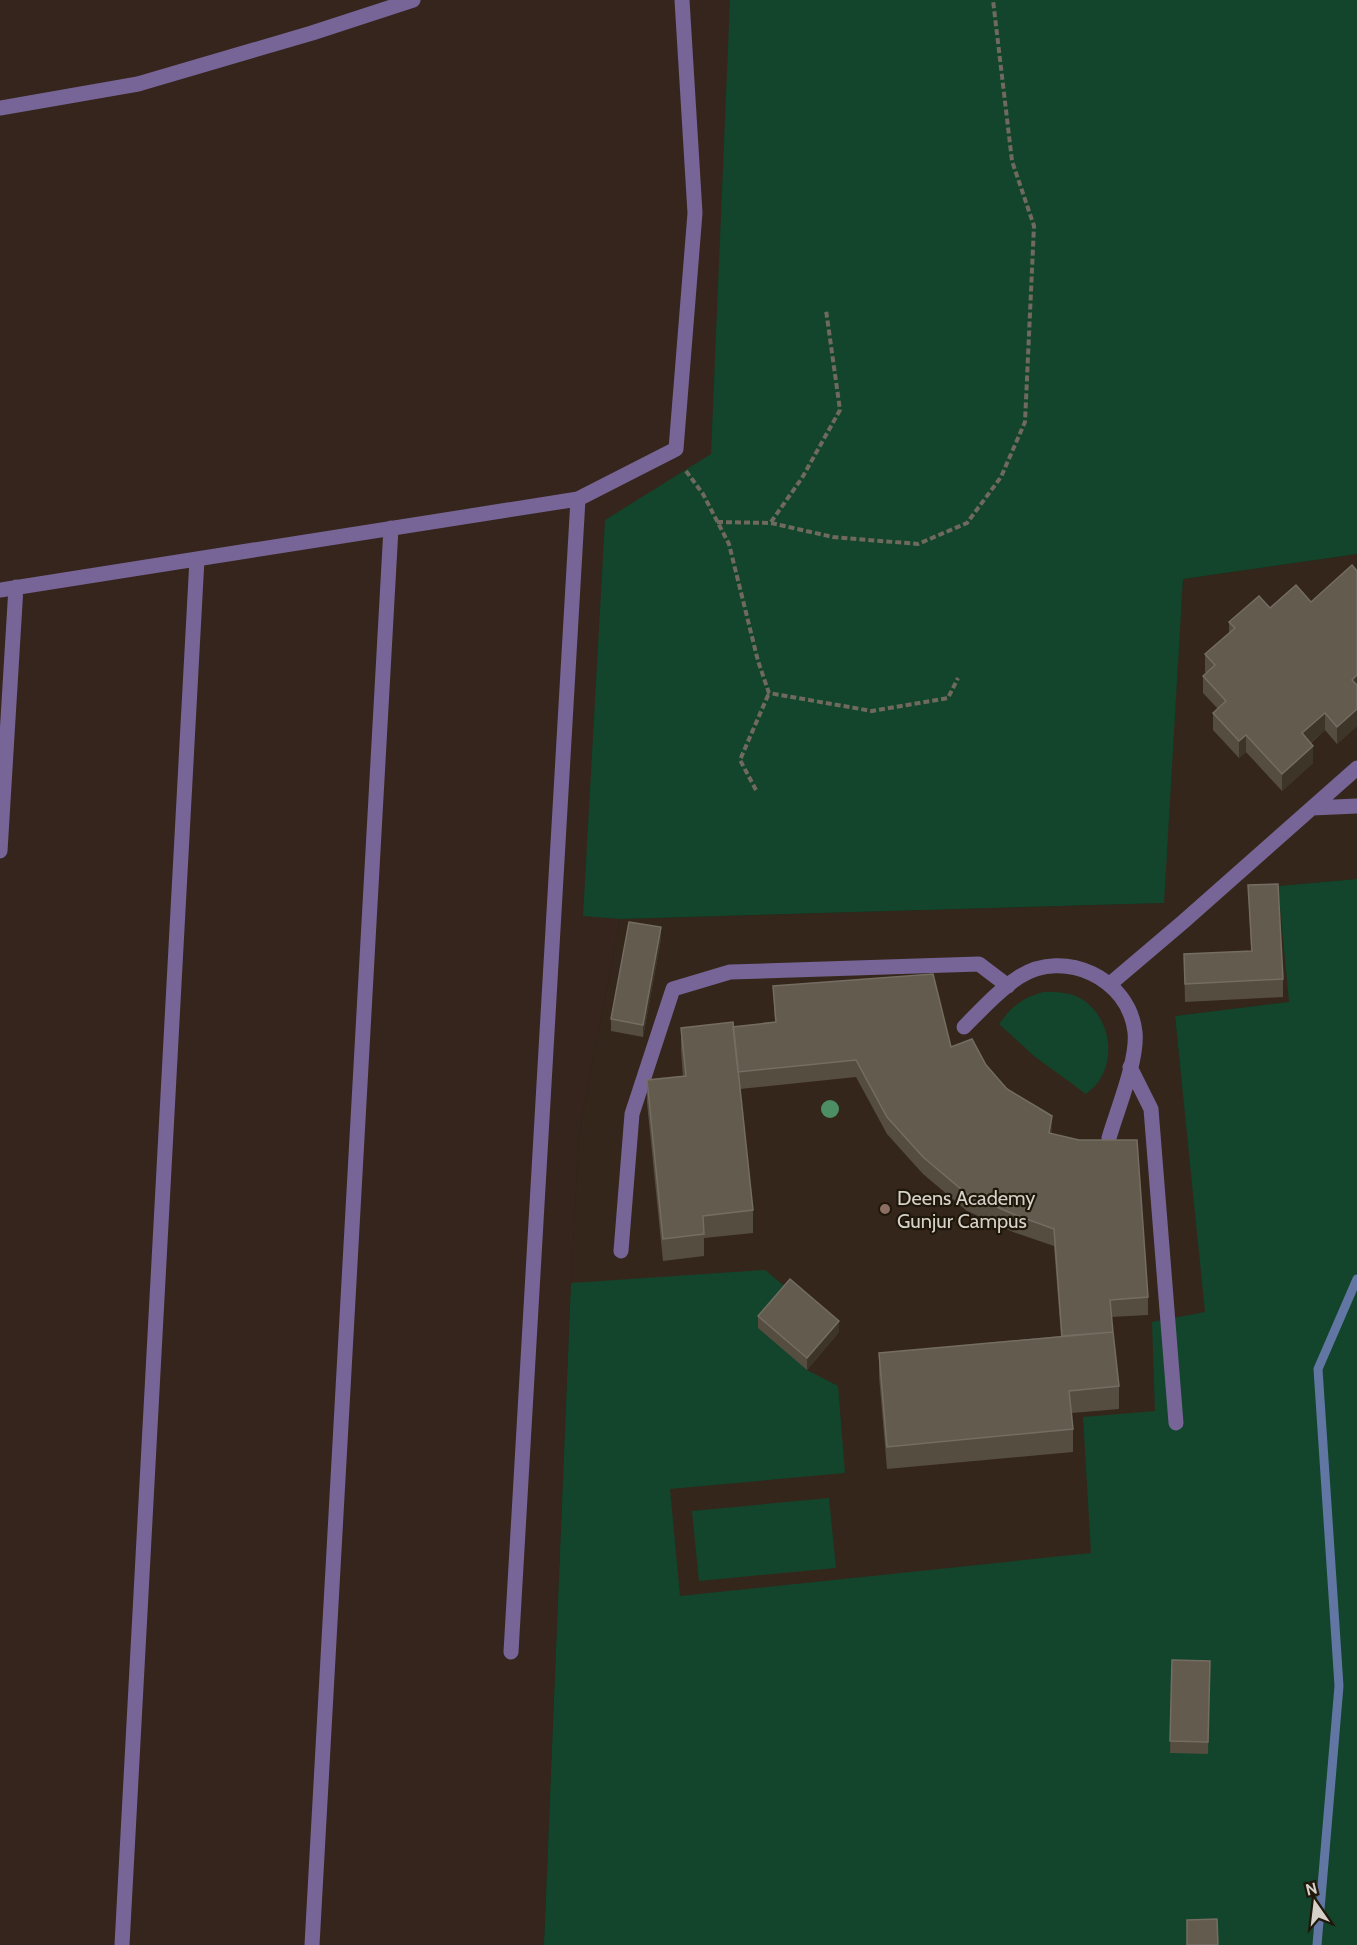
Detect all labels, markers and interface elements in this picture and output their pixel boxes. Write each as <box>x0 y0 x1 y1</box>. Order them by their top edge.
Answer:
place label: Deens Academy Gunjur Campus <box>897 1186 1035 1233</box>
marker: Deens Academy Gunjur Campus <box>878 1202 892 1216</box>
north arrow <box>1285 1873 1345 1933</box>
text: N <box>1304 1878 1319 1900</box>

